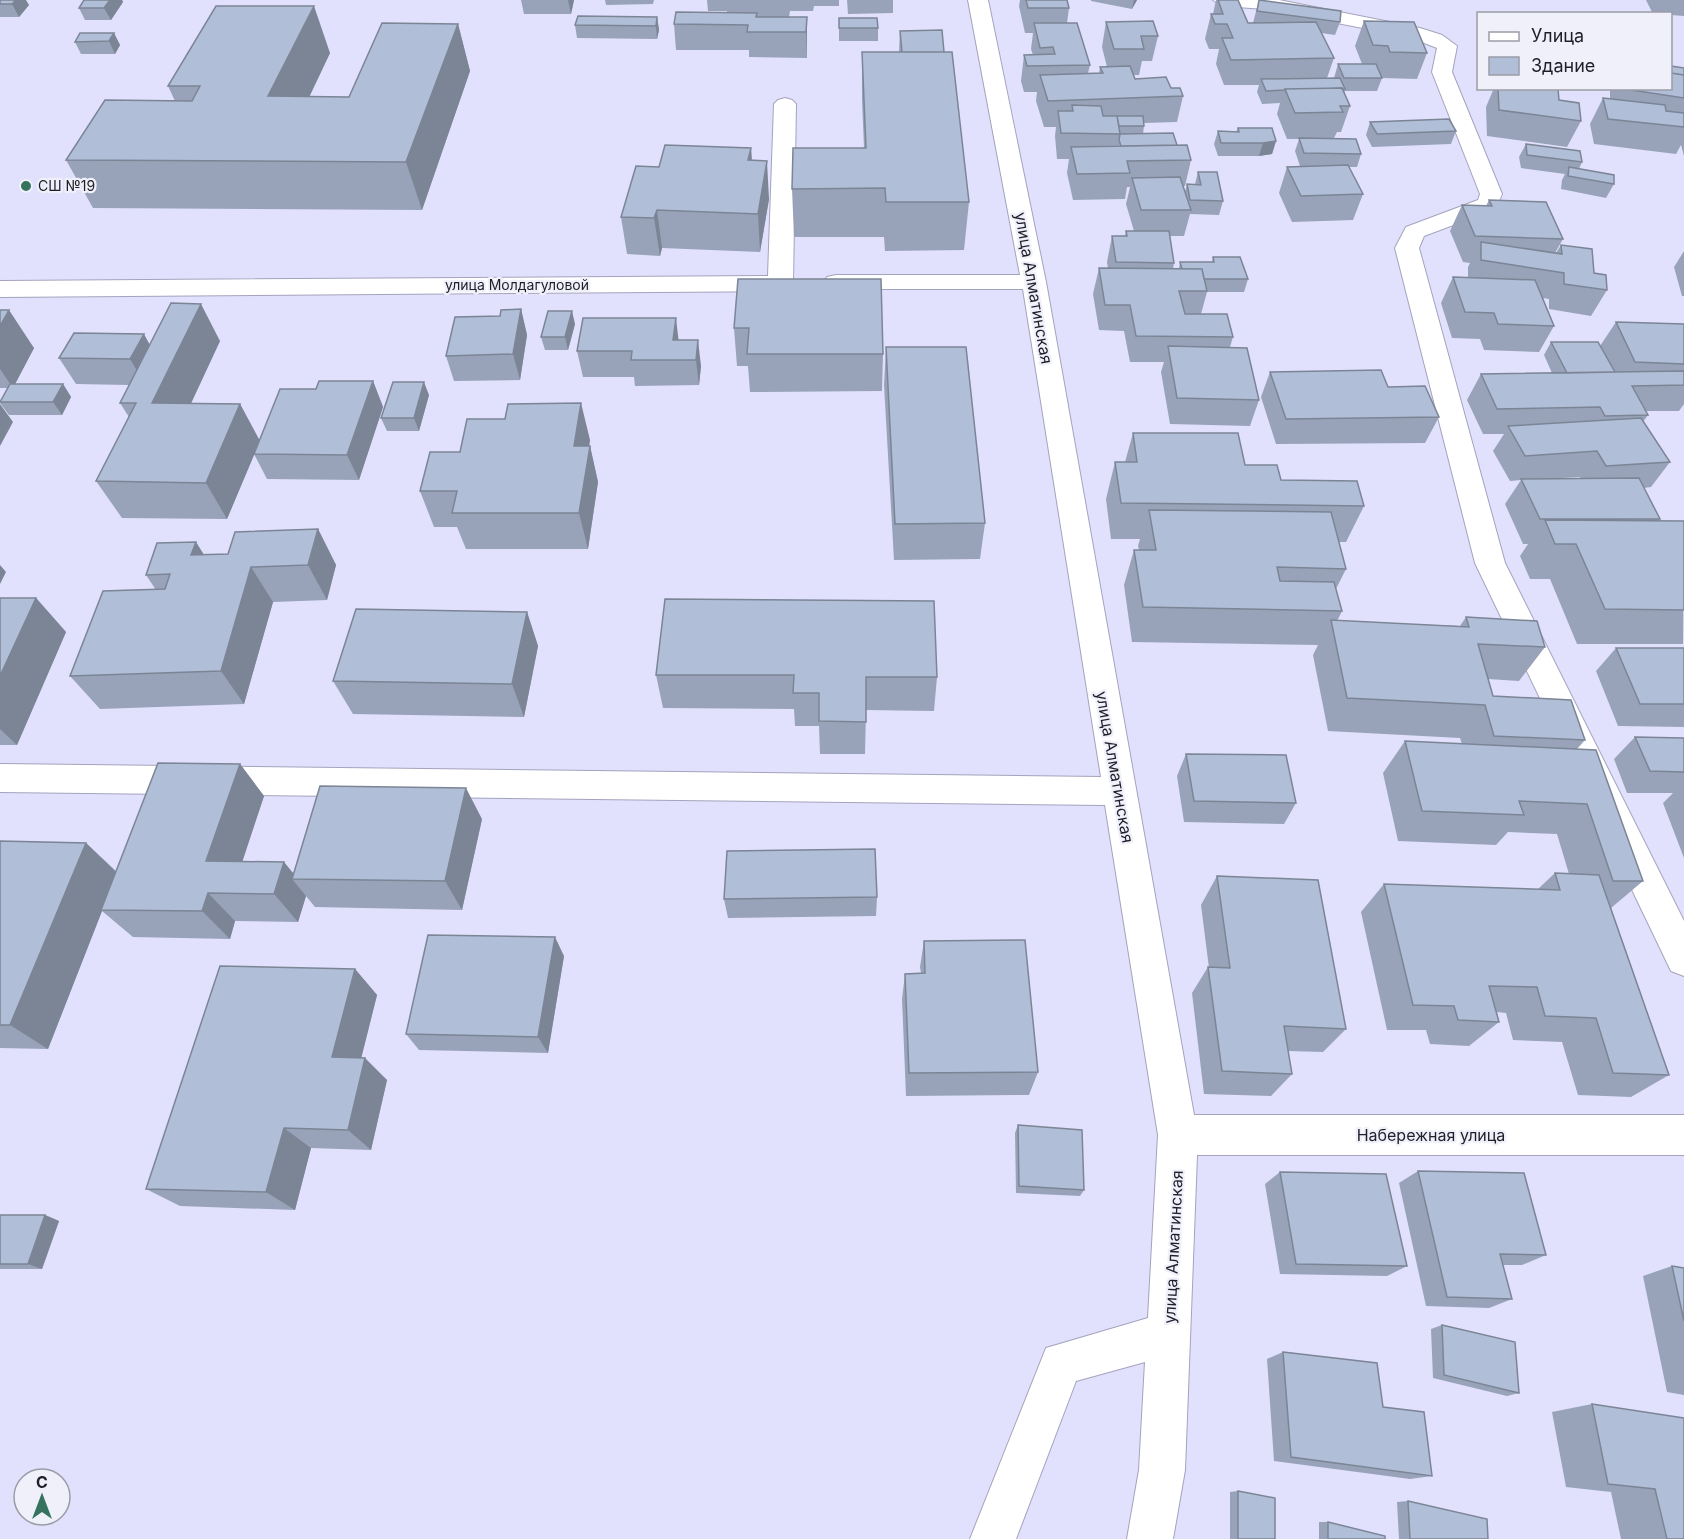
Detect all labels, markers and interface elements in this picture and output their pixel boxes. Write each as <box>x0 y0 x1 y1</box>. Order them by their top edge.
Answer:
legend <box>1477 12 1672 90</box>
text: Улица <box>1531 25 1584 46</box>
text: Здание <box>1531 55 1595 76</box>
place label: СШ №19 <box>38 177 95 194</box>
marker: СШ №19 <box>19 179 33 193</box>
street label: улица Алматинская <box>1011 211 1057 365</box>
street label: улица Молдагуловой <box>445 276 589 293</box>
street label: улица Алматинская <box>1092 690 1138 844</box>
street label: Набережная улица <box>1357 1125 1505 1145</box>
street label: улица Алматинская <box>1159 1170 1187 1324</box>
north arrow <box>12 1467 72 1527</box>
text: С <box>36 1472 48 1492</box>

